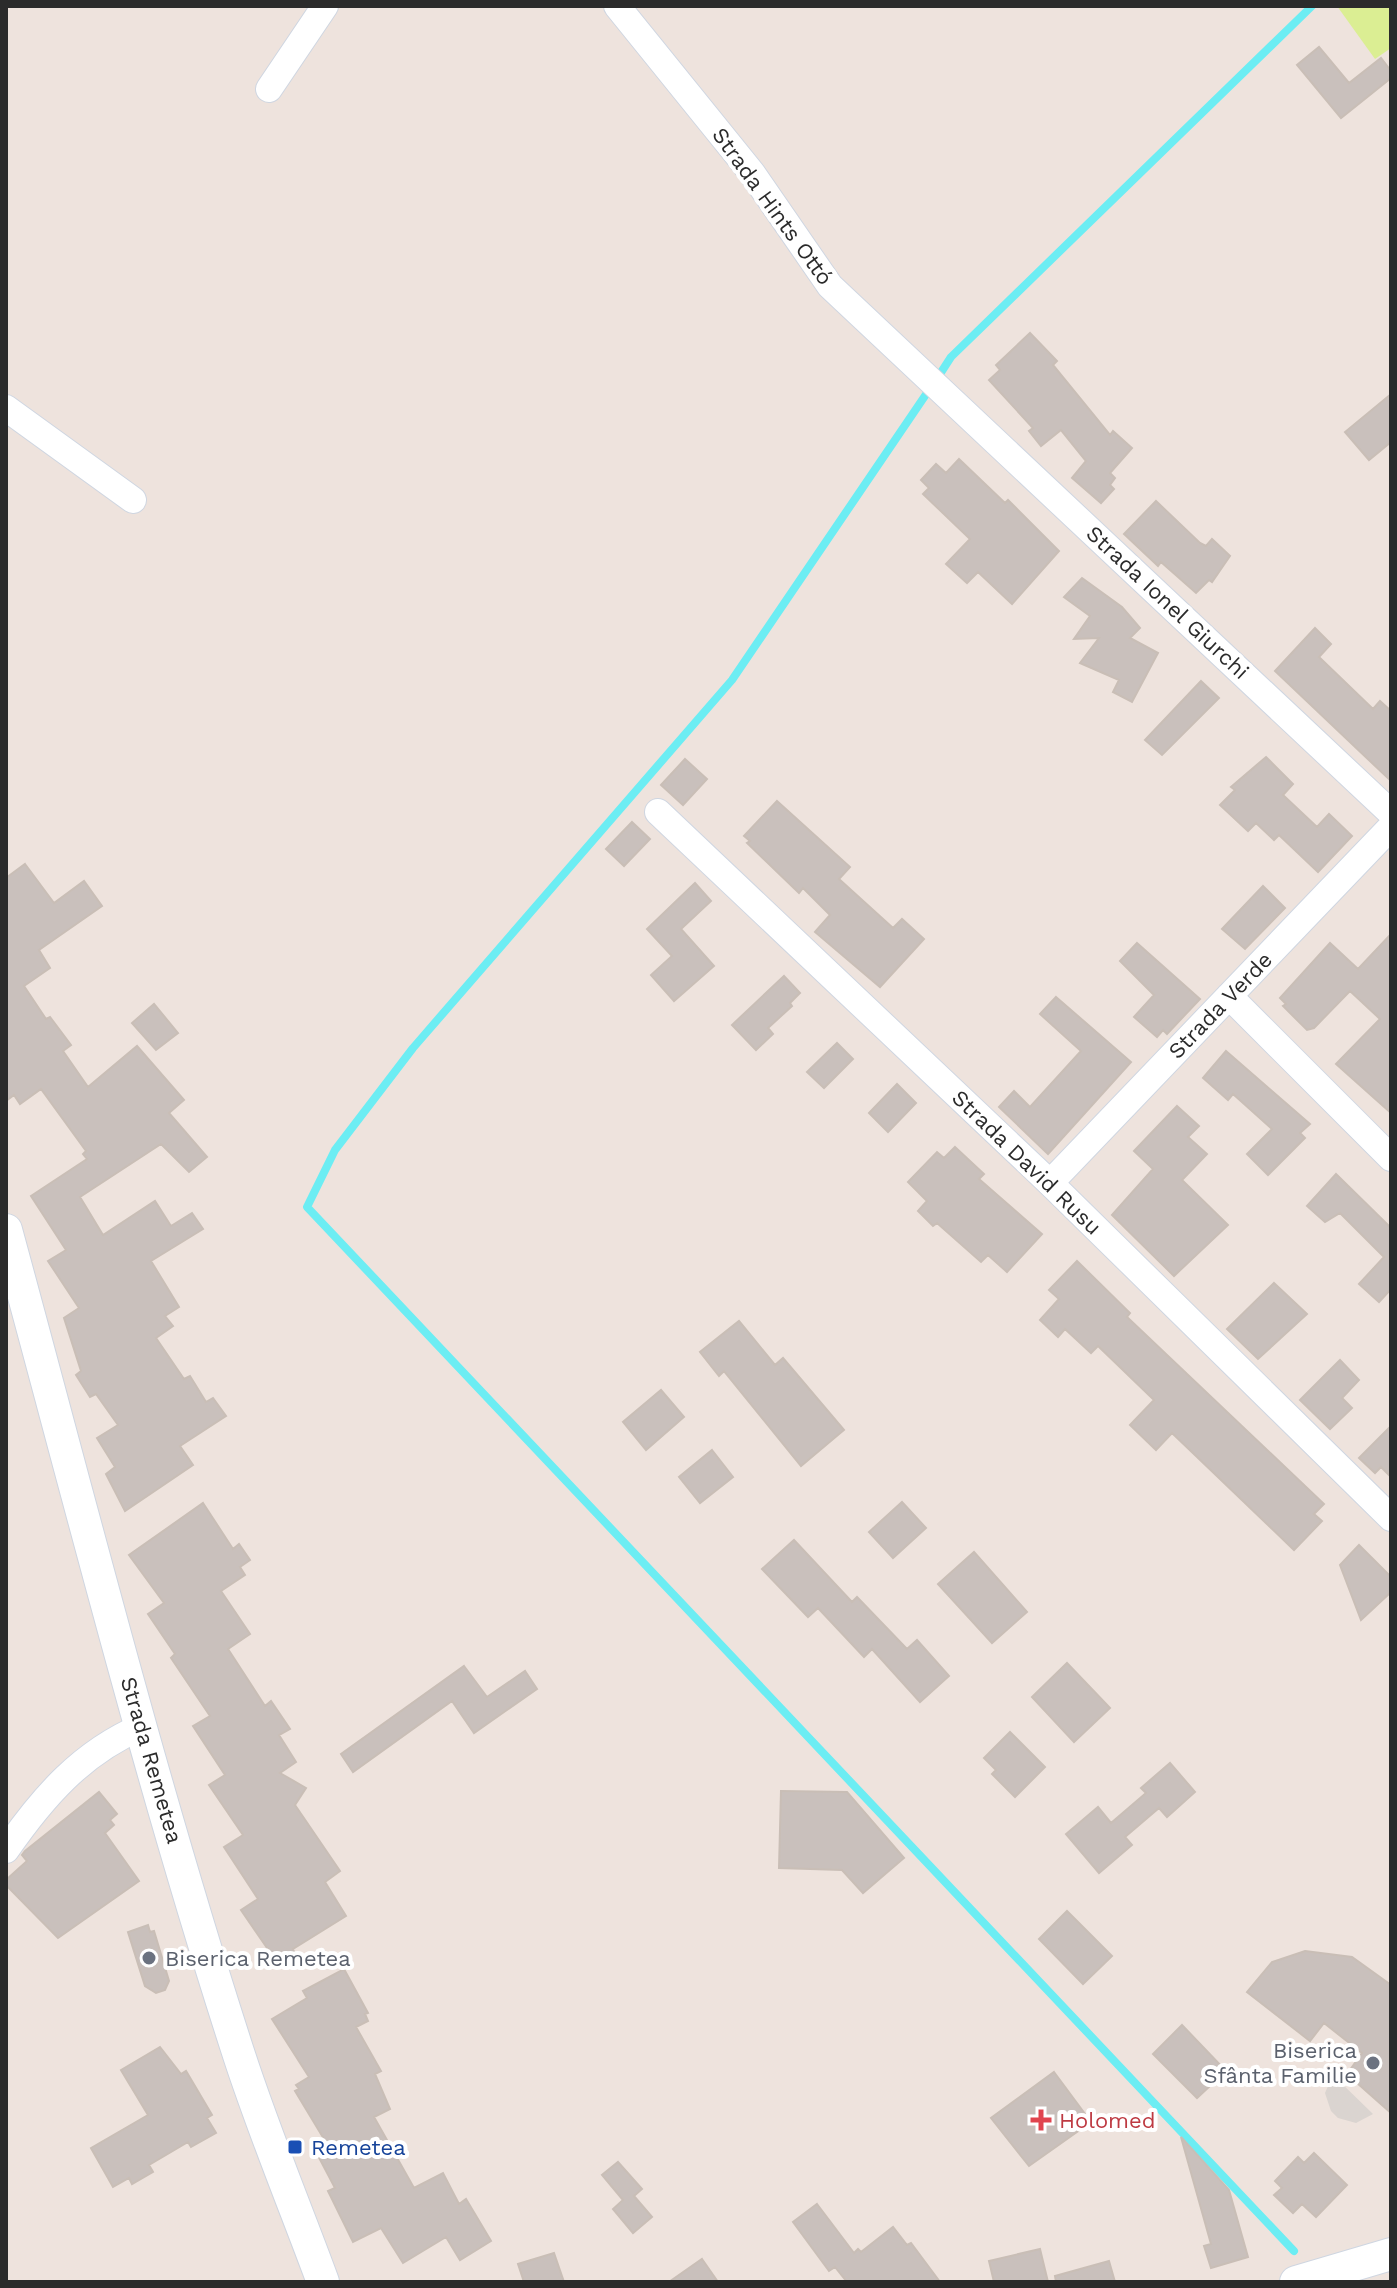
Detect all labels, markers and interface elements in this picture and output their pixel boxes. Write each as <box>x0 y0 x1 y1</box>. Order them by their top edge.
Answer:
street label: Strada Hints Ottó <box>707 123 838 290</box>
street label: Strada Ionel Giurchi <box>1081 521 1254 684</box>
street label: Strada Verde <box>1163 947 1277 1064</box>
street label: Strada David Rusu <box>947 1085 1106 1240</box>
street label: Strada Remetea <box>116 1674 187 1846</box>
place label: Biserica Remetea <box>165 1946 351 1971</box>
marker: Biserica Remetea <box>140 1949 158 1967</box>
place label: Biserica Sfânta Familie <box>1203 2038 1357 2088</box>
marker: Biserica Sfânta Familie <box>1364 2054 1382 2072</box>
place label: Holomed <box>1059 2108 1156 2133</box>
marker: Holomed <box>1030 2109 1052 2131</box>
place label: Remetea <box>311 2135 406 2160</box>
marker: Remetea <box>286 2138 304 2156</box>

